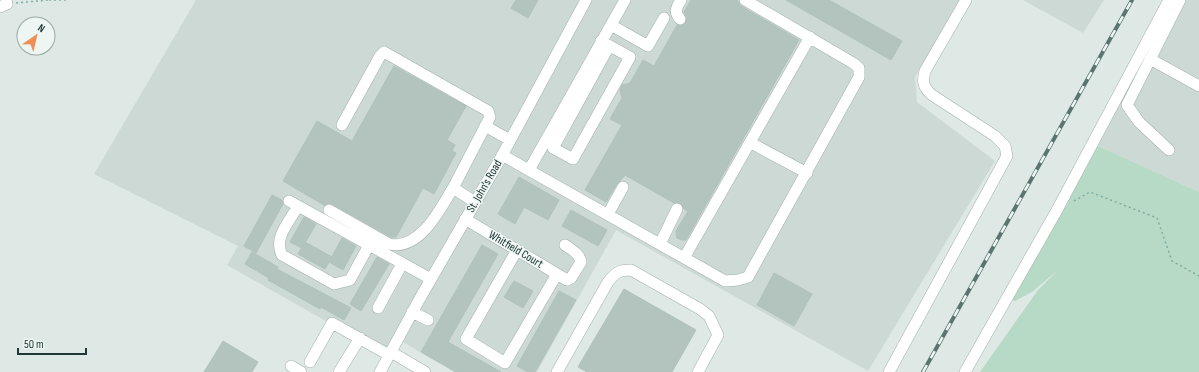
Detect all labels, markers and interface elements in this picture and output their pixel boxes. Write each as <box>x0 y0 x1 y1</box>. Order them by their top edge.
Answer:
north arrow <box>16 16 56 56</box>
text: N <box>35 21 47 35</box>
street label: St. John's Road <box>463 157 506 215</box>
street label: Whitfield Court <box>486 227 546 272</box>
scale bar <box>18 330 86 356</box>
text: 50 m <box>24 337 44 352</box>

